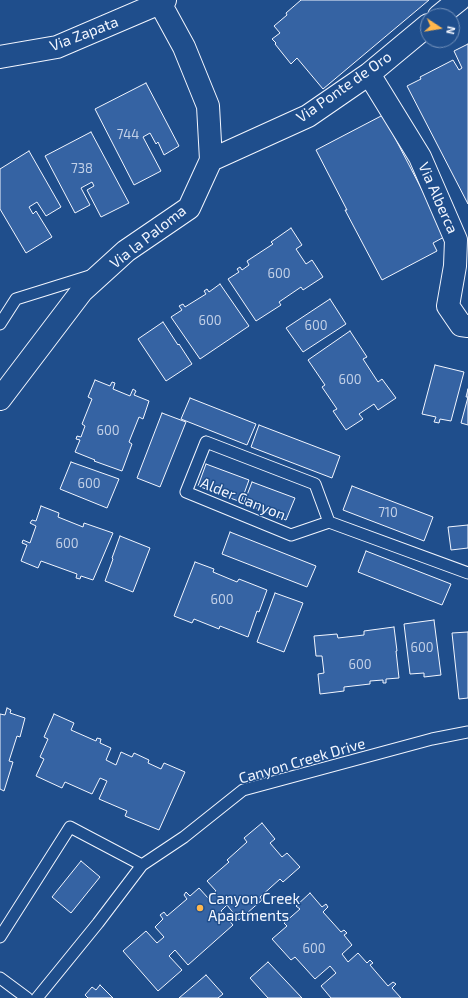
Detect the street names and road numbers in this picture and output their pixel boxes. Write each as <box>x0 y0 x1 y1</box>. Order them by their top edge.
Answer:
street label: Via Zapata <box>47 13 121 55</box>
street label: Via Ponte de Oro <box>293 48 395 126</box>
street label: Via Alberca <box>414 160 462 236</box>
street label: Via la Paloma <box>106 202 190 272</box>
street label: Alder Canyon <box>198 474 288 524</box>
street label: Canyon Creek Drive <box>237 734 367 788</box>

